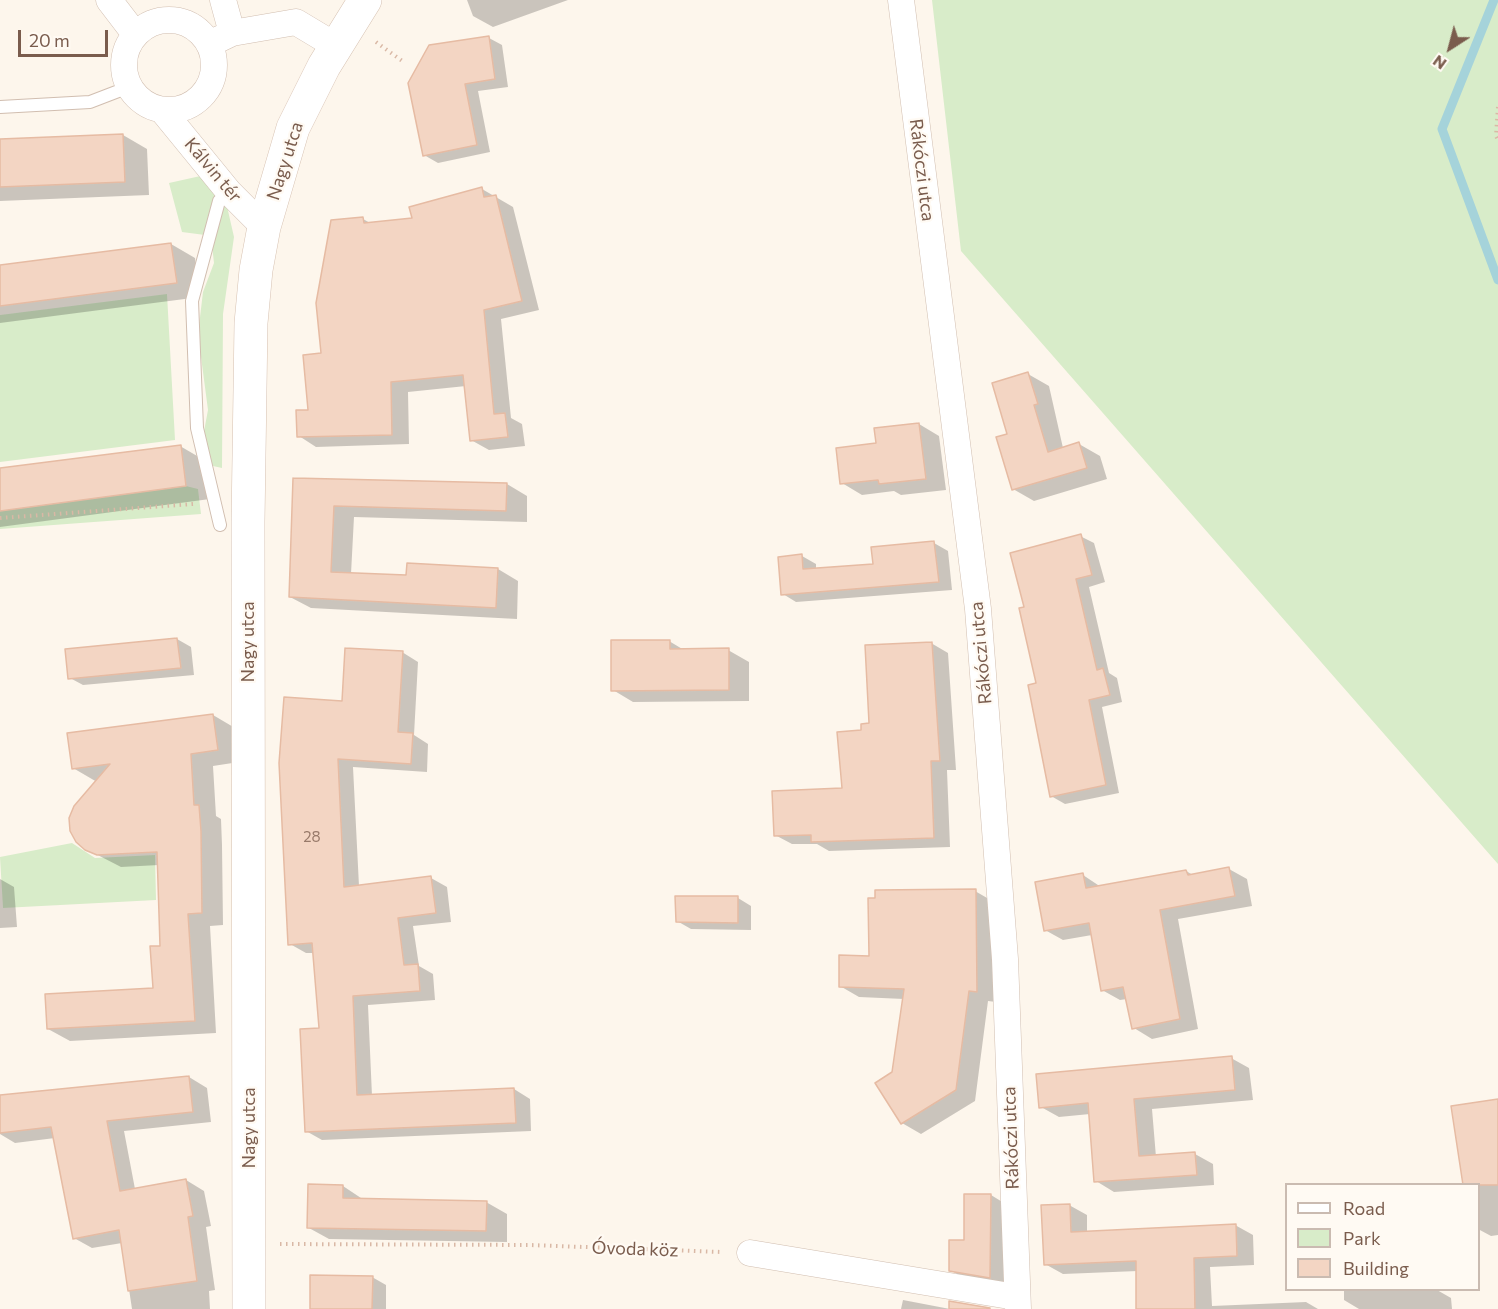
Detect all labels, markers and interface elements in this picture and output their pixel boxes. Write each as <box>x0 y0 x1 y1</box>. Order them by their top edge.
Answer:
scale bar <box>21 18 111 56</box>
north arrow <box>1420 18 1480 78</box>
text: 20 m <box>29 29 70 51</box>
text: N <box>1429 52 1450 74</box>
street label: Rákóczi utca <box>905 118 939 222</box>
street label: Nagy utca <box>262 119 308 203</box>
street label: Kálvin tér <box>180 133 246 207</box>
street label: Nagy utca <box>237 601 259 683</box>
street label: Rákóczi utca <box>966 601 996 705</box>
house number: 28 <box>303 828 321 846</box>
street label: Rákóczi utca <box>998 1086 1024 1190</box>
street label: Nagy utca <box>238 1087 260 1169</box>
legend <box>1285 1183 1480 1291</box>
text: Road <box>1343 1197 1385 1219</box>
text: Park <box>1343 1227 1381 1249</box>
street label: Óvoda köz <box>591 1237 679 1261</box>
text: Building <box>1343 1257 1409 1279</box>

